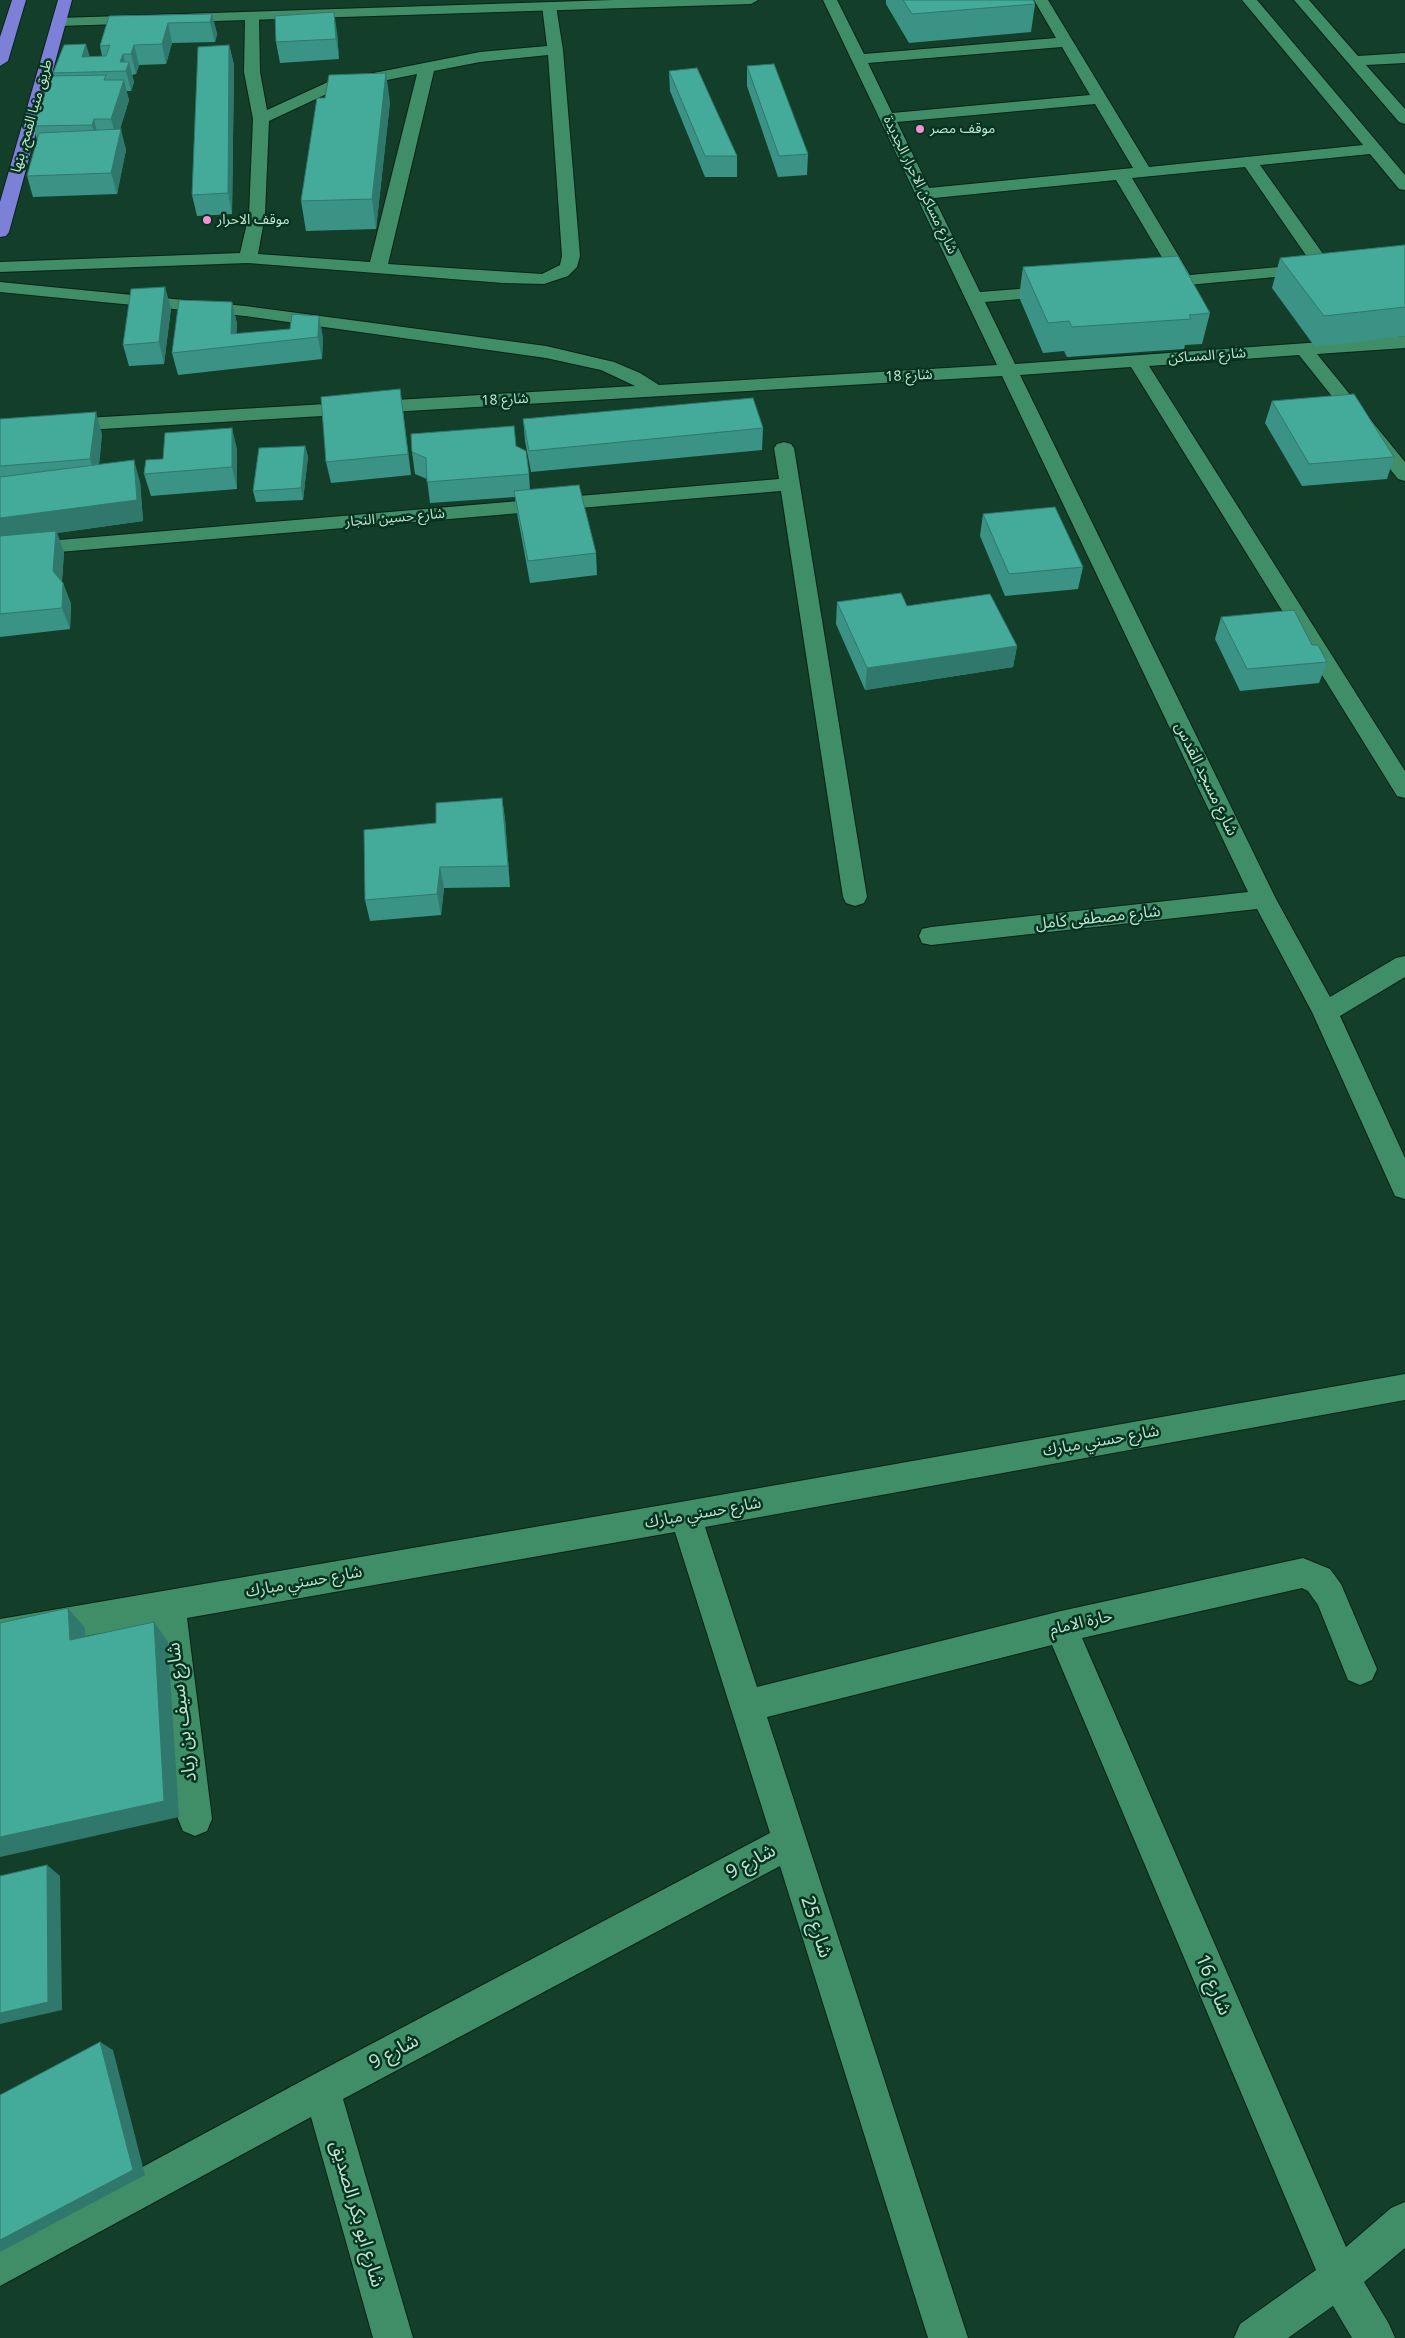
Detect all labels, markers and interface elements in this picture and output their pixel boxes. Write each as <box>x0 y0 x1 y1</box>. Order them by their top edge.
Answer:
street label: طريق منيا القمح, بنها <box>8 57 56 175</box>
street label: شارع مساكن الاحرار الجديدة <box>879 113 961 257</box>
place label: موقف مصر <box>930 121 995 137</box>
marker: موقف مصر <box>914 123 926 135</box>
place label: موقف الاحرار <box>217 212 290 228</box>
marker: موقف الاحرار <box>201 214 213 226</box>
street label: شارع المساكن <box>1168 345 1246 367</box>
street label: شارع 18 <box>885 366 933 386</box>
street label: شارع 18 <box>481 390 529 410</box>
street label: شارع حسين النجار <box>344 505 446 531</box>
street label: شارع مسجد القدس <box>1170 719 1242 839</box>
street label: شارع مصطفى كامل <box>1035 902 1161 934</box>
street label: شارع حسني مبارك <box>1041 1421 1161 1461</box>
street label: شارع حسني مبارك <box>643 1493 763 1533</box>
street label: شارع حسني مبارك <box>244 1562 364 1602</box>
street label: حارة الامام <box>1048 1606 1114 1640</box>
street label: شارع سيف بن زياد <box>162 1641 202 1783</box>
street label: شارع 9 <box>722 1840 780 1884</box>
street label: شارع 25 <box>795 1893 837 1961</box>
street label: شارع 16 <box>1190 1951 1236 2019</box>
street label: شارع 9 <box>365 2030 423 2074</box>
street label: شارع ابو بكر الصديق <box>325 2138 389 2290</box>

